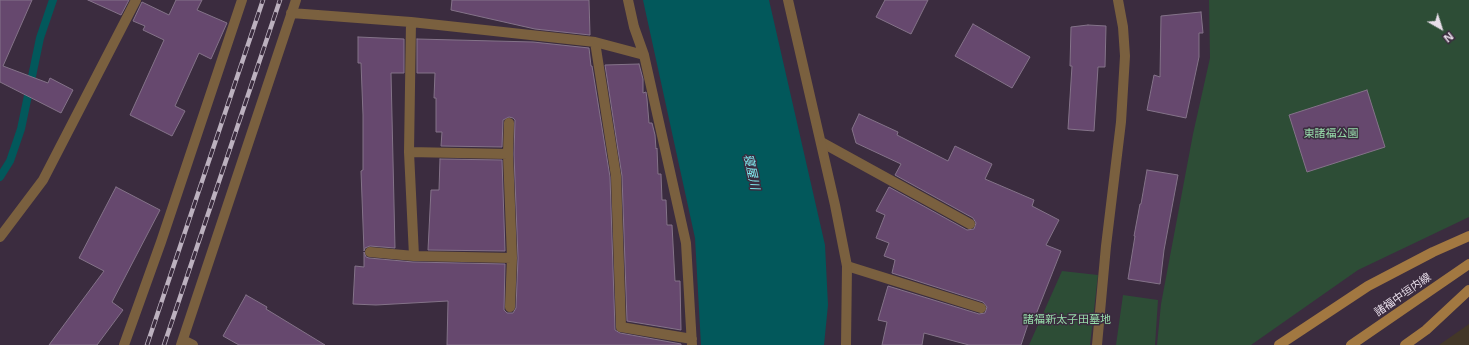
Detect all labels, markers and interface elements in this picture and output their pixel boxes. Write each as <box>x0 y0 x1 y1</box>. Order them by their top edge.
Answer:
north arrow <box>1421 8 1461 48</box>
text: N <box>1441 29 1457 46</box>
park label: 東諸福公園 <box>1304 127 1358 141</box>
water label: 寝屋川 <box>740 153 762 191</box>
street label: 諸福中垣内線 <box>1372 271 1434 319</box>
park label: 諸福新太子田墓地 <box>1023 313 1111 327</box>

